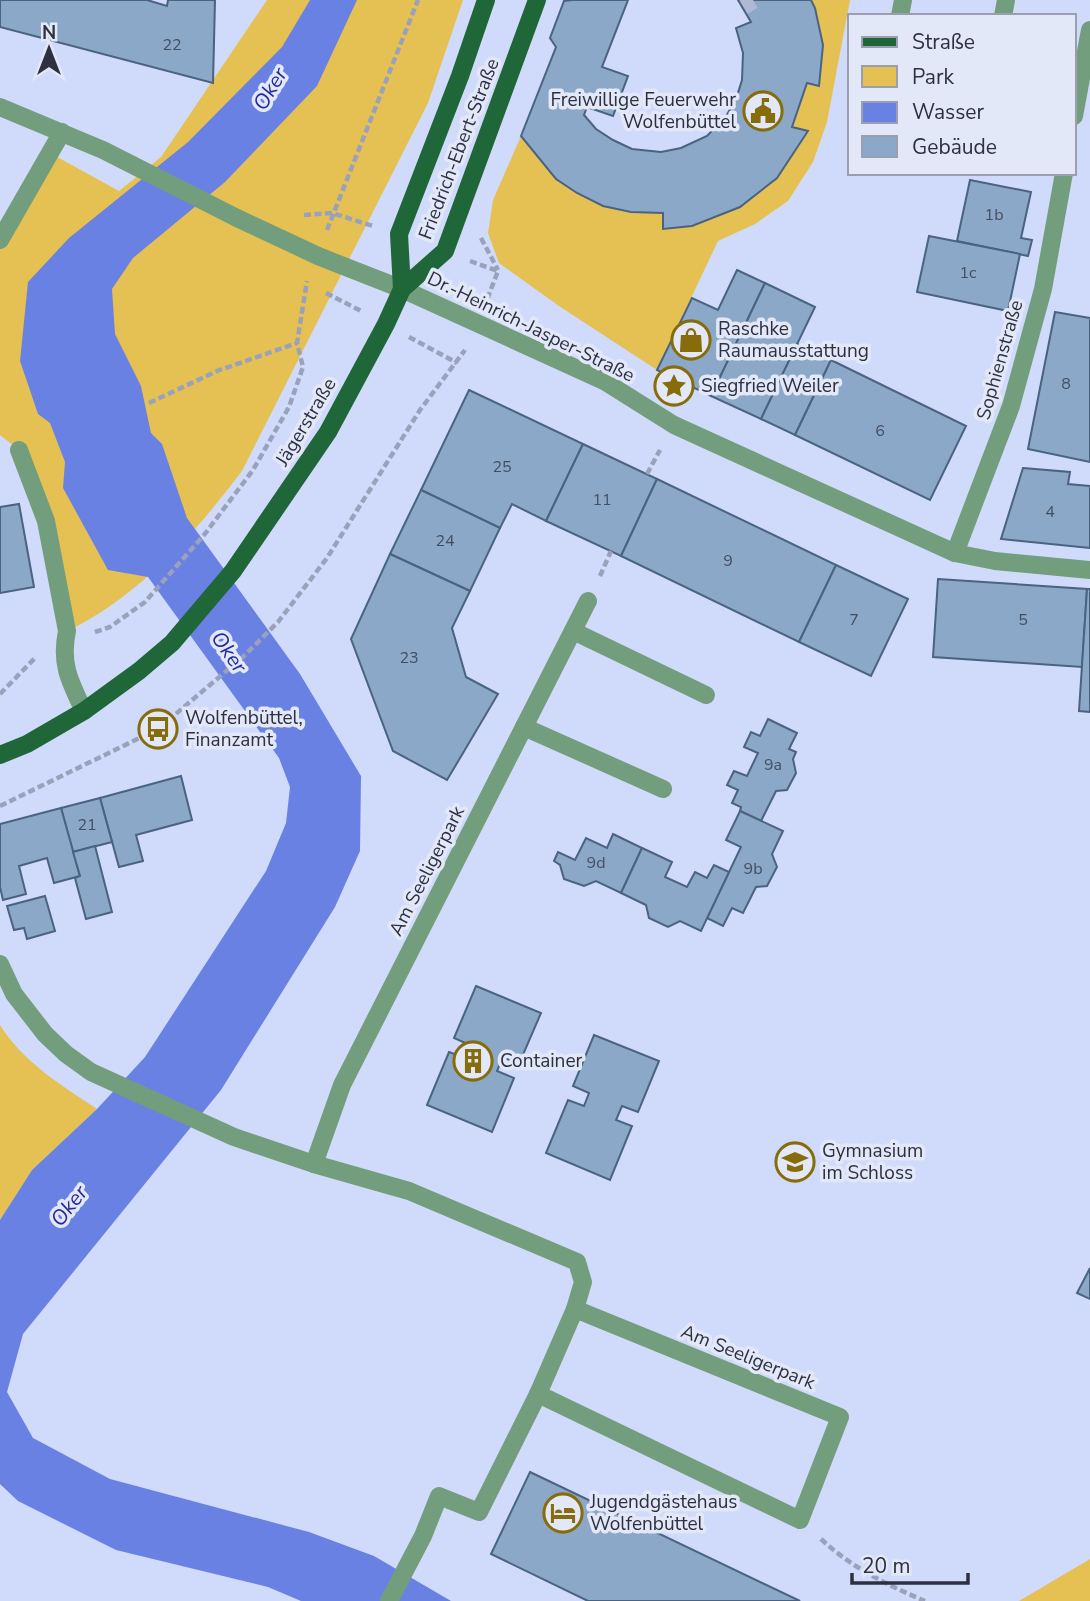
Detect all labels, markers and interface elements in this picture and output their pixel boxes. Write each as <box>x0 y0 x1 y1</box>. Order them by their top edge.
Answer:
north arrow <box>14 14 84 84</box>
legend <box>848 14 1076 175</box>
text: N <box>42 20 56 46</box>
text: Straße <box>912 28 975 56</box>
house number: 22 <box>162 34 182 56</box>
street label: Friedrich-Ebert-Straße <box>412 55 506 243</box>
water label: Oker <box>246 62 294 116</box>
text: Park <box>912 63 954 91</box>
place label: Freiwillige Feuerwehr Wolfenbüttel <box>551 87 736 135</box>
public building icon: Freiwillige Feuerwehr Wolfenbüttel <box>742 90 784 132</box>
text: Wasser <box>912 98 984 126</box>
text: Gebäude <box>912 133 997 161</box>
house number: 1b <box>985 204 1003 226</box>
house number: 1c <box>959 262 977 284</box>
street label: Dr.-Heinrich-Jasper-Straße <box>423 265 639 389</box>
street label: Sophienstraße <box>970 297 1030 423</box>
place label: Raschke Raumausstattung <box>718 316 869 364</box>
shop icon: Raschke Raumausstattung <box>670 319 712 361</box>
place icon: Siegfried Weiler <box>653 365 695 407</box>
street label: Jägerstraße <box>269 373 342 472</box>
place label: Siegfried Weiler <box>701 373 839 399</box>
house number: 8 <box>1061 373 1071 395</box>
house number: 6 <box>875 420 885 442</box>
house number: 25 <box>492 456 512 478</box>
house number: 11 <box>592 489 612 511</box>
house number: 4 <box>1045 501 1055 523</box>
house number: 24 <box>435 530 455 552</box>
house number: 9 <box>723 550 733 572</box>
house number: 7 <box>849 609 859 631</box>
house number: 5 <box>1018 609 1028 631</box>
water label: Oker <box>205 626 254 679</box>
house number: 23 <box>399 647 419 669</box>
place label: Wolfenbüttel, Finanzamt <box>185 705 303 753</box>
bus stop icon: Wolfenbüttel, Finanzamt <box>137 708 179 750</box>
house number: 9a <box>764 754 782 776</box>
street label: Am Seeligerpark <box>383 801 471 940</box>
house number: 21 <box>77 814 97 836</box>
house number: 9d <box>587 852 605 874</box>
house number: 9b <box>744 858 762 880</box>
building icon: Container <box>452 1040 494 1082</box>
place label: Container <box>500 1048 583 1074</box>
place label: Gymnasium im Schloss <box>822 1138 923 1186</box>
school or university icon: Gymnasium im Schloss <box>774 1141 816 1183</box>
water label: Oker <box>44 1179 94 1232</box>
street label: Am Seeligerpark <box>677 1318 819 1396</box>
place label: Jugendgästehaus Wolfenbüttel <box>589 1489 738 1537</box>
hotel icon: Jugendgästehaus Wolfenbüttel <box>542 1492 584 1534</box>
scale bar <box>852 1542 968 1586</box>
text: 20 m <box>862 1552 911 1580</box>

